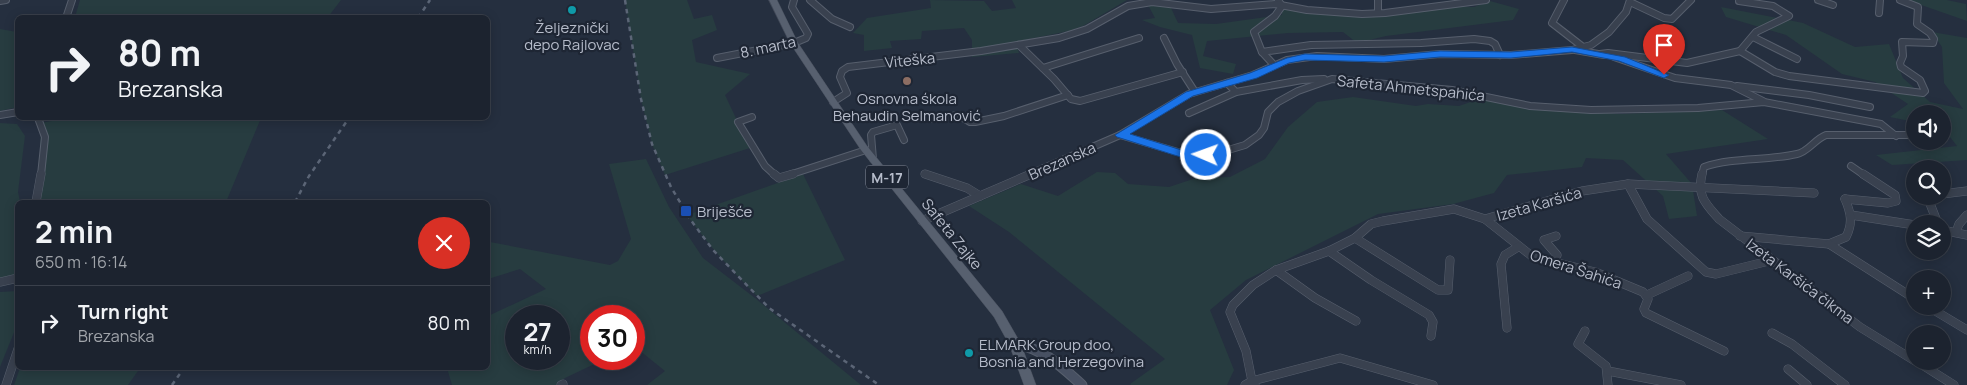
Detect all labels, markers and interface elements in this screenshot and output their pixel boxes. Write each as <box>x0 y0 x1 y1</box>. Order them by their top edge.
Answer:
marker: Željeznički depo Rajlovac <box>566 4 578 16</box>
place label: Željeznički depo Rajlovac <box>524 17 620 55</box>
pin <box>1643 24 1685 75</box>
text: 80 m <box>118 29 201 77</box>
street label: 8. marta <box>738 31 798 63</box>
icon: arrive <box>1650 31 1678 59</box>
icon: right <box>35 35 100 100</box>
street label: Viteška <box>884 47 936 73</box>
street label: Safeta Ahmetspahića <box>1336 70 1486 106</box>
text: Brezanska <box>118 74 223 104</box>
marker: Osnovna śkola Behaudin Selmanović <box>901 75 913 87</box>
place label: Osnovna śkola Behaudin Selmanović <box>833 88 981 126</box>
map controls <box>1906 105 1951 370</box>
button: sound <box>1906 105 1951 150</box>
position arrow <box>1179 128 1231 180</box>
street label: Brezanska <box>1025 137 1099 185</box>
button: search <box>1906 160 1951 205</box>
road number: M-17 <box>866 166 908 188</box>
street label: Izeta Karšića <box>1494 182 1584 226</box>
street label: Safeta Zajke <box>917 194 987 274</box>
place label: Briješće <box>697 201 753 222</box>
marker: Briješće <box>679 204 693 218</box>
text: 2 min <box>35 211 113 252</box>
button: layers <box>1906 215 1951 260</box>
button: close <box>418 217 470 269</box>
street label: Izeta Karšića čikma <box>1742 233 1858 329</box>
street label: Omera Šahića <box>1527 244 1625 294</box>
text: 650 m · 16:14 <box>35 251 127 273</box>
button: + <box>1906 270 1951 315</box>
text: Turn right <box>78 299 168 325</box>
speed limit sign: 30 <box>580 305 645 370</box>
icon: right <box>35 309 63 337</box>
text: 80 m <box>427 310 470 336</box>
text: 27 <box>523 314 552 349</box>
text: Brezanska <box>78 325 154 347</box>
button: − <box>1906 325 1951 370</box>
place label: ELMARK Group doo, Bosnia and Herzegovina <box>979 334 1144 372</box>
text: km/h <box>524 341 551 358</box>
marker: ELMARK Group doo, Bosnia and Herzegovina <box>963 347 975 359</box>

